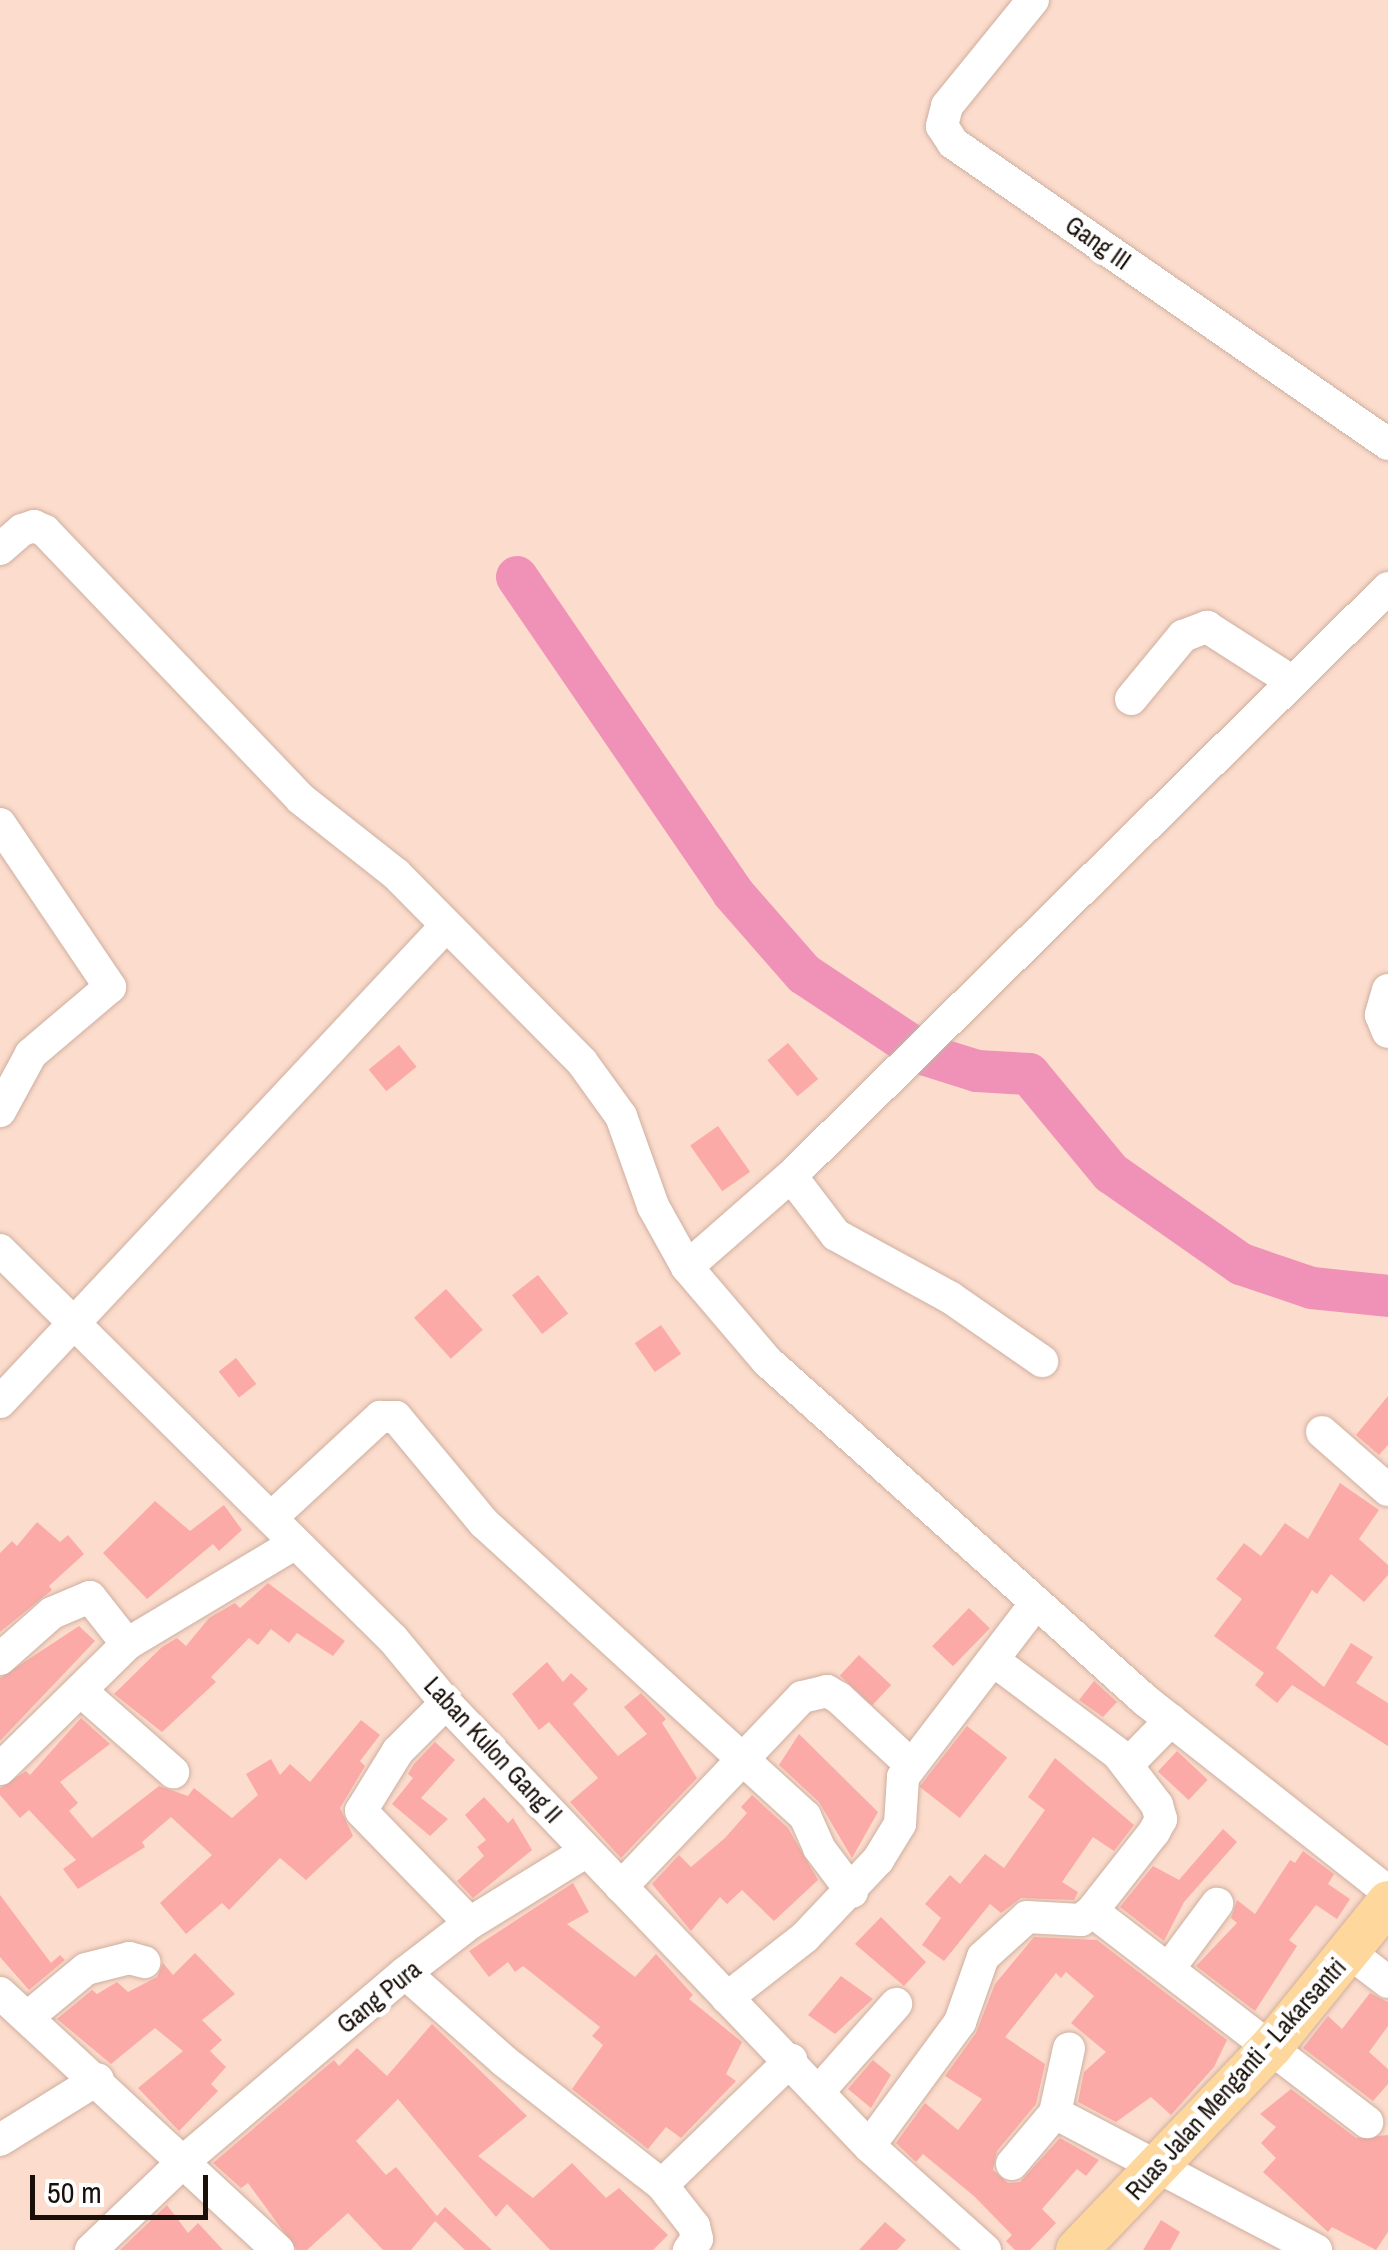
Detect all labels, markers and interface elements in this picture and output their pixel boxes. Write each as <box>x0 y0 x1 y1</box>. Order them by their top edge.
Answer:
street label: Gang III <box>1060 210 1136 276</box>
street label: Laban Kulon Gang II <box>418 1671 568 1829</box>
street label: Ruas Jalan Menganti - Lakarsantri <box>1120 1952 1352 2206</box>
street label: Gang Pura <box>331 1954 427 2040</box>
scale bar <box>35 2155 212 2217</box>
text: 50 m <box>47 2172 102 2212</box>

